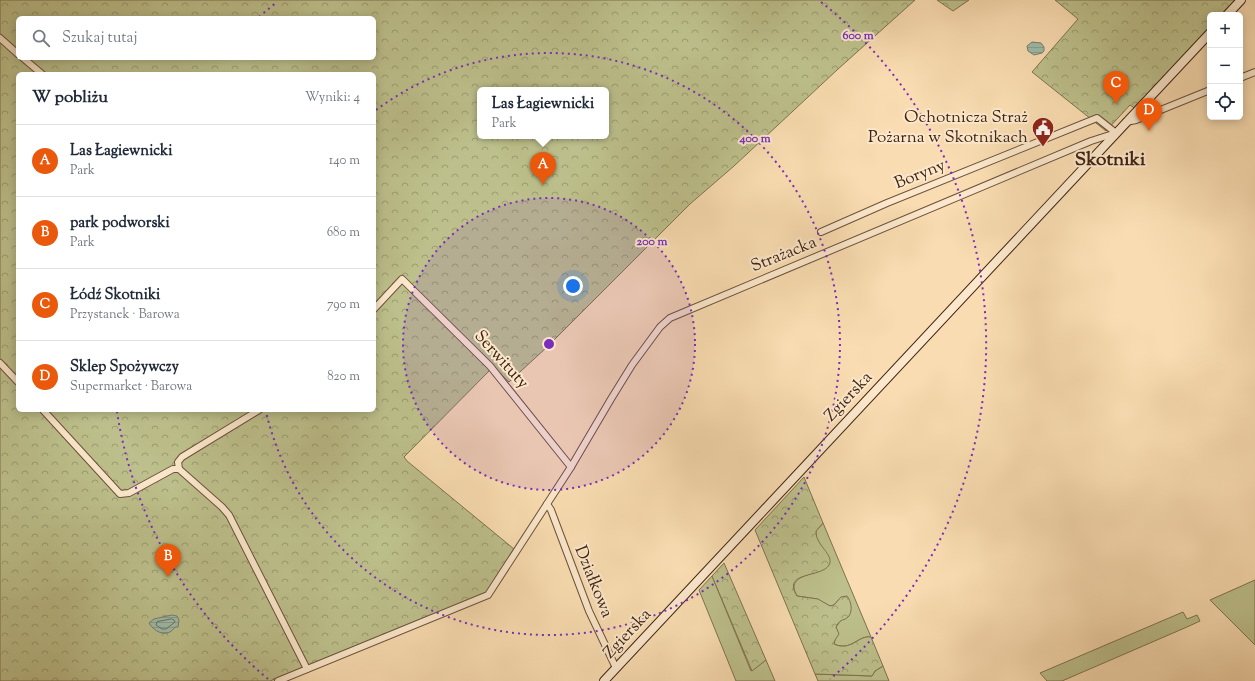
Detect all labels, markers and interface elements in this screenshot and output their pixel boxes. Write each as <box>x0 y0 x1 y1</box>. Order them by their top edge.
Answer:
map controls <box>1207 12 1243 120</box>
button: + <box>1207 12 1243 48</box>
search box <box>16 16 376 60</box>
icon: search <box>30 27 52 49</box>
text: 600 m <box>842 27 874 45</box>
text: Szukaj tutaj <box>62 28 137 49</box>
button: − <box>1207 48 1243 84</box>
pin: C <box>1103 71 1129 104</box>
button: locate <box>1207 84 1243 120</box>
text: W pobliżu <box>32 86 108 110</box>
popup <box>477 87 609 139</box>
text: Wyniki: 4 <box>305 89 360 107</box>
text: Las Łagiewnicki <box>492 94 594 115</box>
pin: D <box>1136 98 1162 131</box>
place label: Ochotnicza Straż Pożarna w Skotnikach <box>868 106 1028 150</box>
text: Park <box>492 115 517 133</box>
public building icon: Ochotnicza Straż Pożarna w Skotnikach <box>1030 115 1056 148</box>
text: 400 m <box>738 130 771 148</box>
text: Las Łagiewnicki <box>70 141 172 162</box>
district label: Skotniki <box>1075 147 1146 174</box>
text: A <box>40 152 50 170</box>
text: 140 m <box>329 152 360 170</box>
pin: A <box>530 152 556 185</box>
street label: Boryny <box>891 154 949 196</box>
text: Park <box>70 162 95 180</box>
text: park podworski <box>70 213 170 234</box>
text: B <box>41 224 49 242</box>
text: 680 m <box>327 224 360 242</box>
street label: Strażacka <box>748 231 821 279</box>
text: 200 m <box>637 233 667 251</box>
text: Park <box>70 234 95 252</box>
your location <box>563 276 583 296</box>
text: Łódź Skotniki <box>70 285 160 306</box>
text: C <box>40 296 50 314</box>
text: 790 m <box>327 296 360 314</box>
text: Przystanek · Barowa <box>70 306 180 324</box>
street label: Serwituty <box>468 325 534 395</box>
centre of rings <box>542 337 556 351</box>
text: Sklep Spożywczy <box>70 357 179 378</box>
street label: Zgierska <box>820 367 879 427</box>
text: D <box>40 368 50 386</box>
text: 820 m <box>327 368 360 386</box>
text: Supermarket · Barowa <box>70 378 192 396</box>
street label: Działkowa <box>568 542 618 622</box>
pin: B <box>155 544 181 577</box>
street label: Zgierska <box>599 604 658 664</box>

